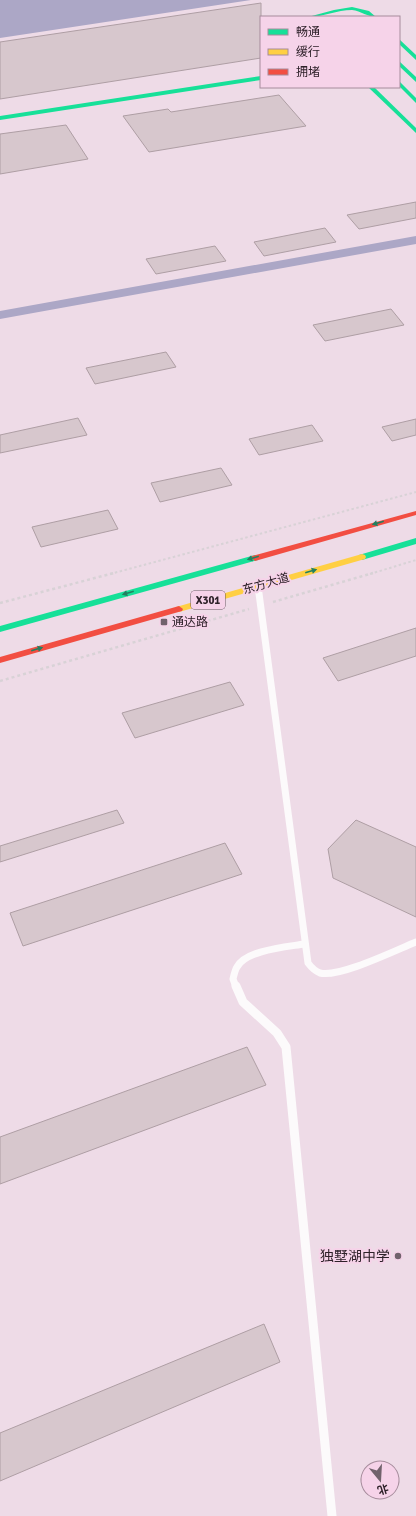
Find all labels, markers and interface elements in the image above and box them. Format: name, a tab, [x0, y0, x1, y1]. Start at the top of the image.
legend	[260, 16, 400, 88]
text: 畅通	[296, 25, 320, 40]
text: 缓行	[296, 45, 320, 60]
text: 拥堵	[296, 65, 320, 80]
one-way arrow	[372, 520, 384, 526]
one-way arrow	[247, 555, 259, 561]
one-way arrow	[305, 568, 317, 574]
street label: 东方大道	[241, 570, 291, 598]
one-way arrow	[122, 591, 134, 597]
road number: X301	[191, 591, 225, 609]
place label: 通达路	[172, 615, 208, 630]
marker: 通达路	[159, 617, 169, 627]
one-way arrow	[32, 646, 44, 652]
place label: 独墅湖中学	[320, 1248, 390, 1265]
marker: 独墅湖中学	[393, 1251, 403, 1261]
north arrow	[360, 1460, 400, 1500]
text: 北	[376, 1481, 390, 1497]

